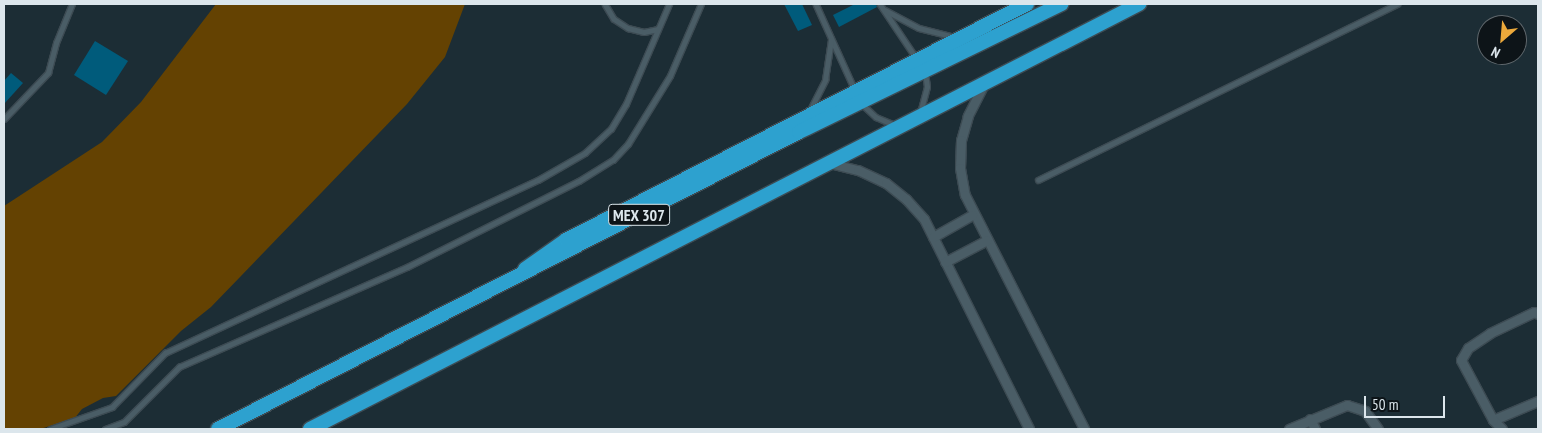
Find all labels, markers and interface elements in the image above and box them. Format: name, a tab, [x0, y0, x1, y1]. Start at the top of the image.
north arrow	[1477, 15, 1527, 65]
text: N	[1488, 43, 1503, 62]
road number: MEX 307	[608, 202, 670, 228]
scale bar	[1367, 386, 1448, 418]
text: 50 m	[1372, 395, 1398, 414]

